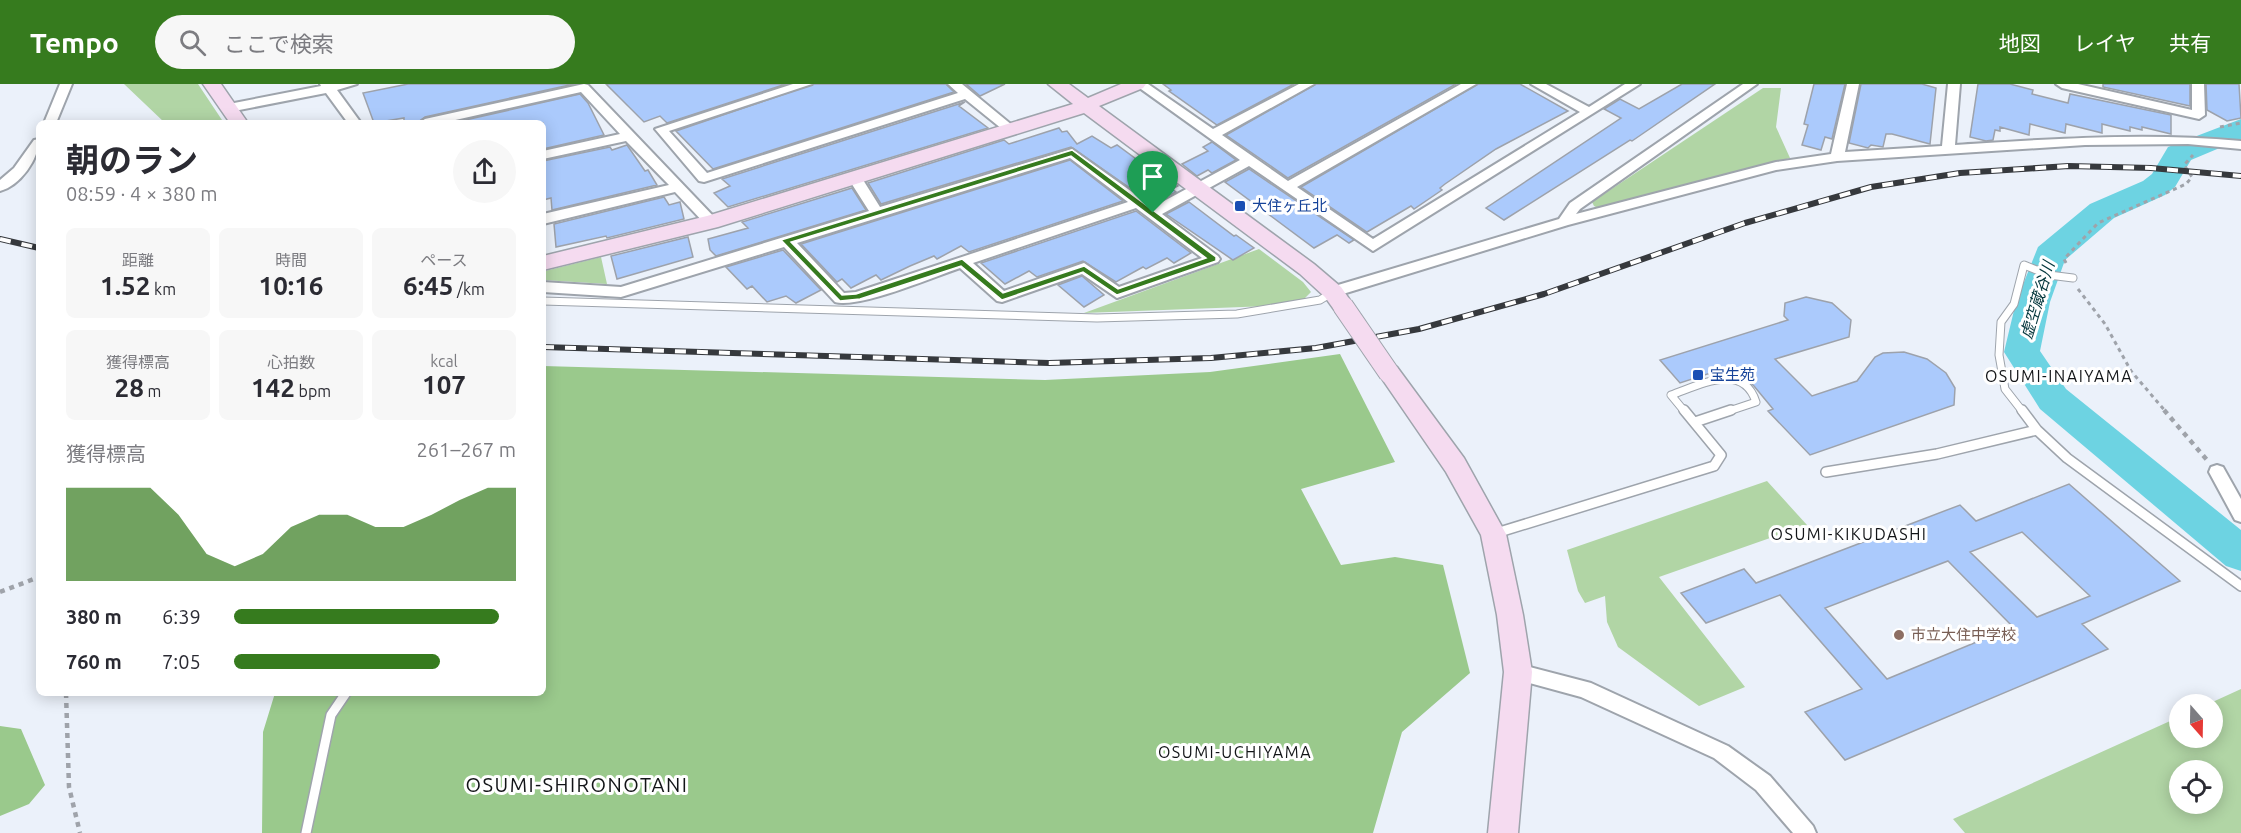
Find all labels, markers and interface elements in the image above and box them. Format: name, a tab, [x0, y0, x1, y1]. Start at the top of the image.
search box	[155, 15, 575, 69]
icon: search	[176, 26, 209, 59]
text: Tempo	[30, 27, 119, 58]
text: ここで検索	[224, 31, 334, 56]
text: 地図	[1999, 31, 2041, 55]
text: レイヤ	[2074, 31, 2136, 55]
text: 共有	[2169, 31, 2211, 55]
button: share	[453, 140, 516, 203]
text: 朝のラン	[66, 141, 198, 178]
pin	[1127, 151, 1178, 213]
icon: arrive	[1136, 160, 1169, 193]
text: 08:59 · 4 × 380 m	[66, 182, 218, 205]
place label: 大住ヶ丘北	[1252, 197, 1327, 214]
marker: 大住ヶ丘北	[1233, 199, 1247, 213]
text: 距離	[122, 251, 154, 269]
text: 時間	[275, 251, 307, 269]
text: ペース	[420, 251, 468, 269]
water label: 虚空蔵谷川	[2017, 257, 2058, 341]
text: 1.52	[100, 271, 150, 300]
text: 10:16	[258, 271, 324, 300]
text: 6:45	[403, 271, 453, 300]
text: km	[150, 280, 176, 298]
text: /km	[453, 280, 485, 298]
text: kcal	[430, 352, 458, 370]
text: 獲得標高	[106, 353, 170, 371]
text: 心拍数	[267, 353, 315, 371]
place label: 宝生苑	[1710, 366, 1755, 383]
district label: OSUMI-INAIYAMA	[1985, 367, 2133, 385]
marker: 宝生苑	[1691, 368, 1705, 382]
text: 107	[422, 370, 466, 399]
text: 28	[115, 373, 144, 402]
text: 142	[251, 373, 295, 402]
text: m	[144, 382, 161, 400]
text: bpm	[295, 382, 331, 400]
text: 261–267 m	[417, 438, 516, 461]
text: 獲得標高	[66, 442, 146, 465]
district label: OSUMI-KIKUDASHI	[1771, 525, 1927, 543]
text: 380 m	[66, 605, 122, 628]
text: 6:39	[162, 605, 201, 628]
place label: 市立大住中学校	[1911, 626, 2016, 643]
marker: 市立大住中学校	[1892, 628, 1906, 642]
text: 760 m	[66, 650, 122, 673]
text: 7:05	[162, 650, 201, 673]
north arrow	[2169, 694, 2223, 748]
map controls	[2169, 694, 2223, 814]
district label: OSUMI-UCHIYAMA	[1158, 743, 1312, 761]
button: locate	[2169, 760, 2223, 814]
district label: OSUMI-SHIRONOTANI	[466, 773, 688, 796]

